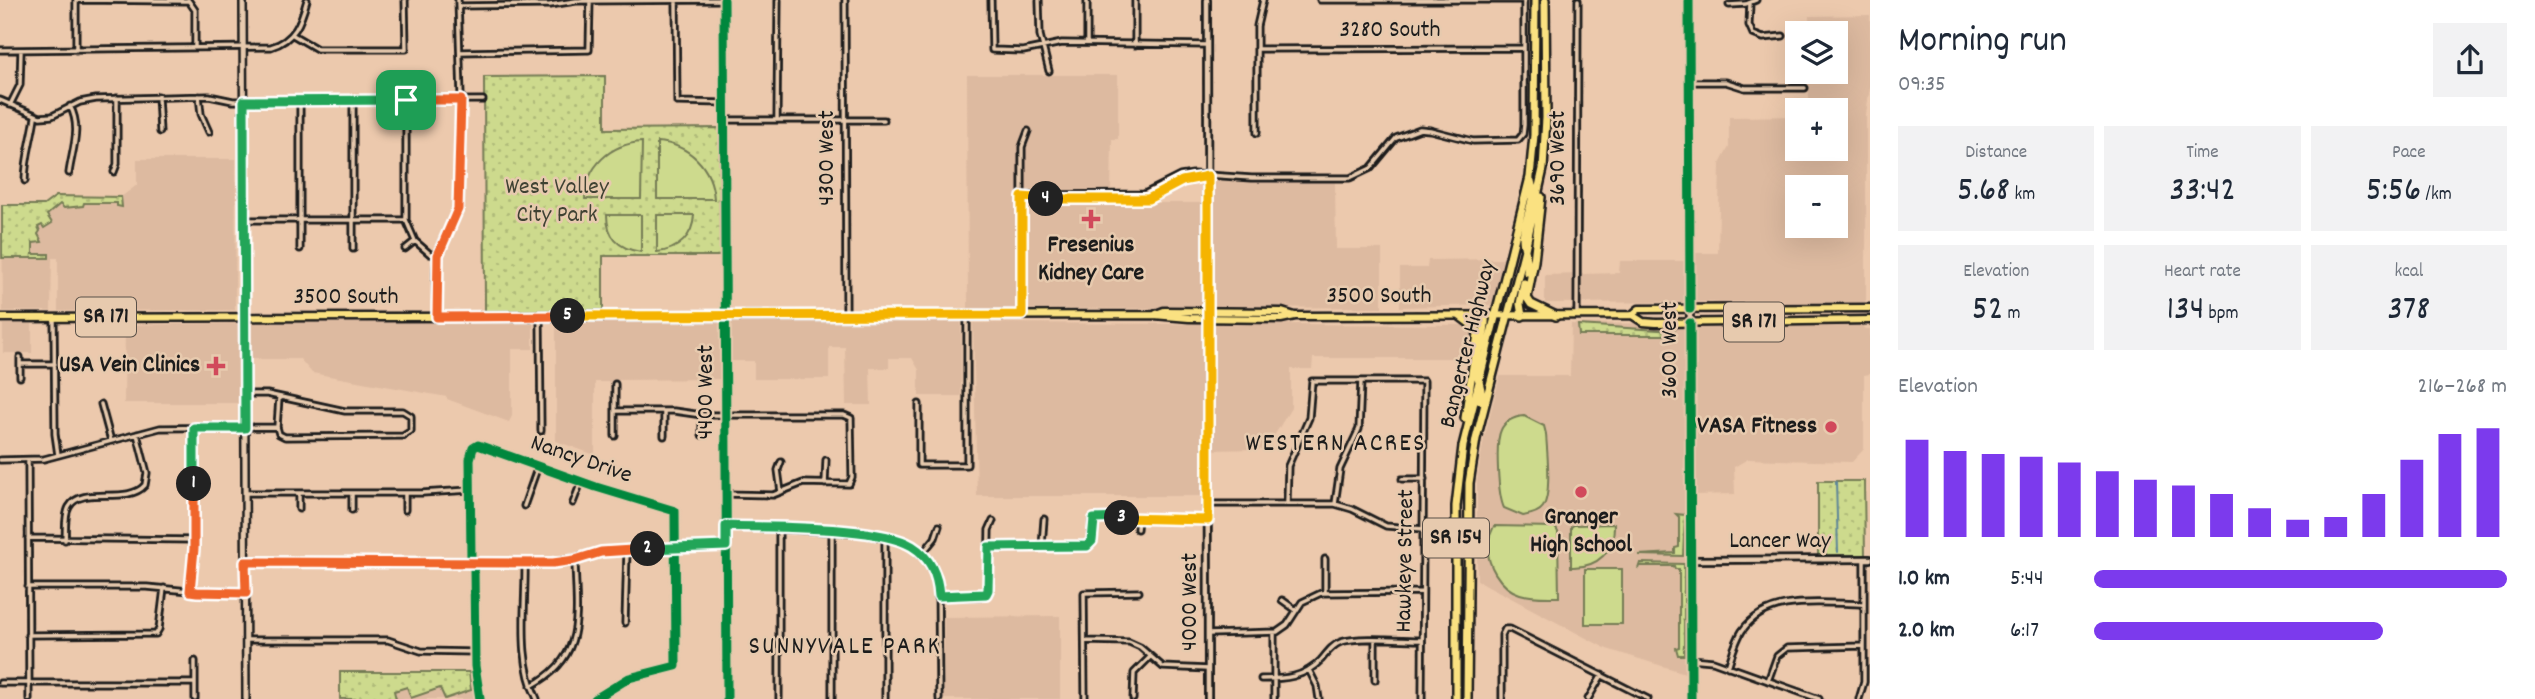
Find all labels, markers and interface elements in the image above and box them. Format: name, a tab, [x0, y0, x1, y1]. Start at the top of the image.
street label: 3280 South	[1340, 14, 1440, 48]
text: Morning run	[1898, 15, 2067, 70]
map controls	[1785, 21, 1848, 238]
button: layers	[1785, 21, 1848, 84]
button: share	[2433, 23, 2507, 97]
text: 09:35	[1898, 69, 1946, 102]
pin	[376, 70, 436, 130]
icon: arrive	[387, 81, 425, 119]
button: +	[1785, 98, 1848, 161]
street label: 4300 West	[811, 110, 845, 206]
street label: 3690 West	[1542, 110, 1576, 206]
text: Distance	[1965, 140, 2027, 167]
text: Time	[2186, 140, 2219, 167]
text: Pace	[2392, 140, 2426, 167]
text: 5.68	[1957, 167, 2010, 217]
text: 33:42	[2169, 167, 2236, 217]
text: 5:56	[2366, 167, 2421, 217]
park label: West Valley City Park	[505, 171, 610, 233]
button: −	[1785, 175, 1848, 238]
pin: 4	[1028, 182, 1064, 216]
text: km	[2010, 182, 2035, 209]
text: /km	[2421, 182, 2452, 209]
text: 4	[1042, 185, 1049, 212]
marker: Fresenius Kidney Care	[1081, 209, 1101, 229]
place label: Fresenius Kidney Care	[1038, 229, 1145, 291]
street label: Bangerter Highway	[1432, 255, 1507, 432]
text: Elevation	[1963, 259, 2029, 286]
text: Heart rate	[2164, 259, 2241, 286]
text: kcal	[2394, 259, 2423, 286]
street label: 3500 South	[1327, 280, 1431, 314]
street label: 3500 South	[294, 281, 398, 315]
text: 52	[1972, 286, 2003, 336]
text: 134	[2166, 286, 2204, 336]
text: 378	[2387, 286, 2430, 336]
road number: SR 171	[76, 298, 136, 336]
pin: 5	[550, 298, 586, 334]
street label: 3600 West	[1654, 301, 1688, 399]
text: m	[2003, 301, 2021, 328]
text: bpm	[2204, 301, 2239, 328]
text: 5	[563, 302, 572, 329]
road number: SR 171	[1724, 302, 1784, 342]
street label: 4400 West	[690, 344, 724, 439]
place label: USA Vein Clinics	[59, 349, 200, 383]
marker: USA Vein Clinics	[206, 356, 226, 376]
text: Elevation	[1898, 371, 1978, 404]
text: 216–268 m	[2418, 371, 2507, 404]
place label: VASA Fitness	[1697, 410, 1817, 444]
marker: VASA Fitness	[1823, 419, 1839, 435]
district label: WESTERN ACRES	[1246, 426, 1426, 463]
street label: Nancy Drive	[526, 427, 636, 493]
pin: 1	[176, 466, 212, 502]
text: 1	[191, 470, 196, 497]
marker: Granger High School	[1573, 484, 1589, 500]
street label: Hawkeye Street	[1388, 489, 1424, 633]
pin: 3	[1104, 500, 1140, 536]
place label: Granger High School	[1530, 501, 1632, 563]
text: 3	[1117, 504, 1126, 531]
road number: SR 154	[1423, 518, 1489, 558]
street label: Lancer Way	[1729, 525, 1832, 559]
pin: 2	[630, 532, 666, 566]
text: 2	[643, 535, 652, 562]
street label: 4000 West	[1174, 553, 1208, 651]
text: 1.0 km	[1898, 563, 1950, 596]
text: 5:44	[2010, 563, 2044, 596]
text: 2.0 km	[1898, 615, 1955, 648]
text: 6:17	[2010, 615, 2039, 648]
district label: SUNNYVALE PARK	[749, 629, 941, 666]

